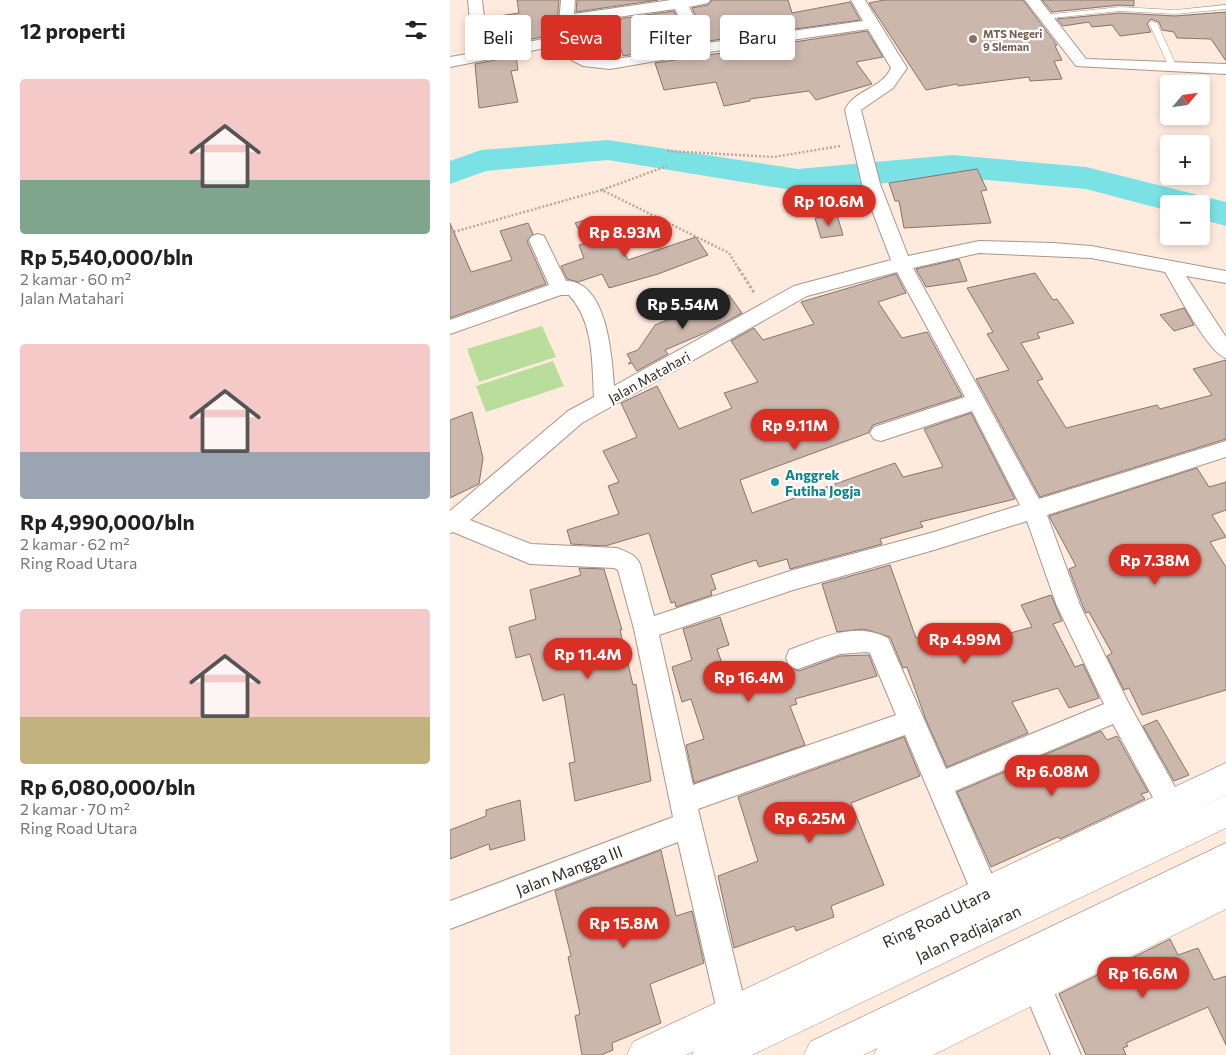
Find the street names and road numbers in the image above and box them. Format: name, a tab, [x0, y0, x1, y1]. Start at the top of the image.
street label: Jalan Matahari	[605, 347, 693, 407]
street label: Jalan Mangga III	[513, 841, 625, 899]
street label: Ring Road Utara	[879, 883, 993, 951]
street label: Jalan Padjajaran	[912, 900, 1024, 966]

